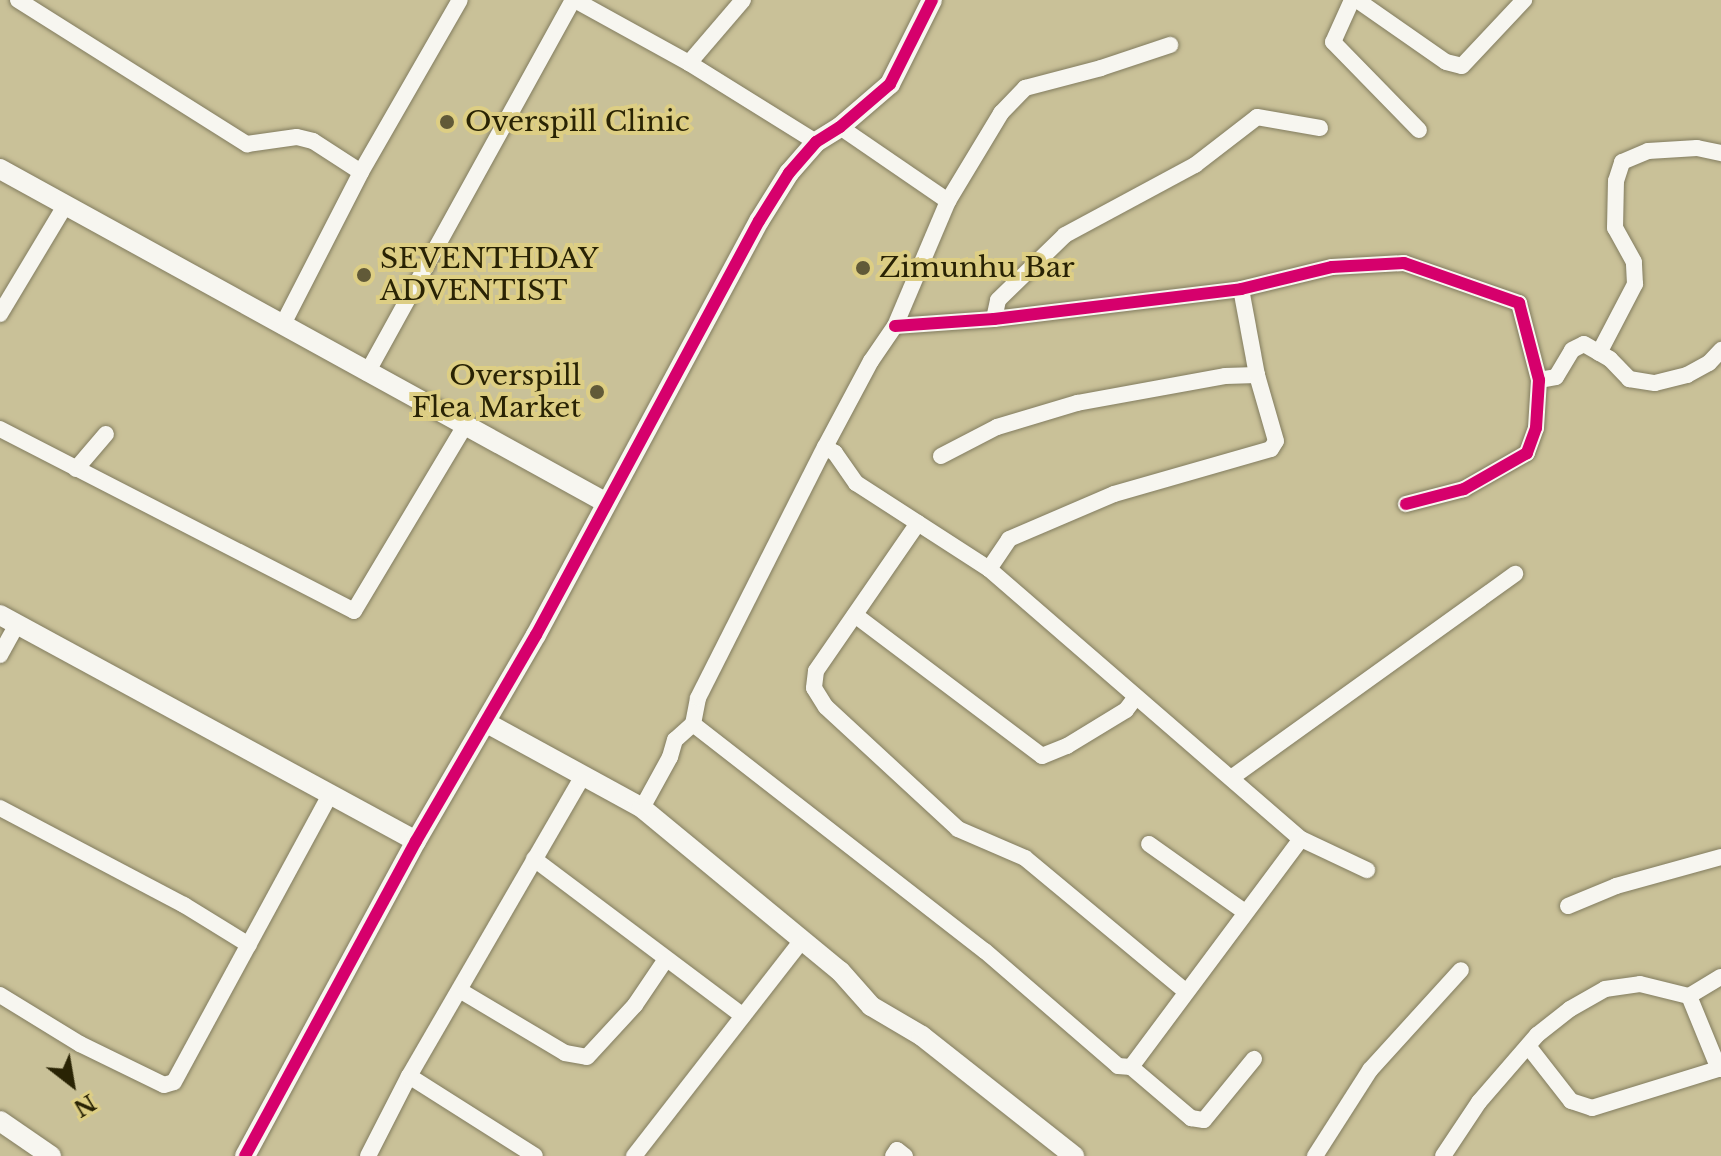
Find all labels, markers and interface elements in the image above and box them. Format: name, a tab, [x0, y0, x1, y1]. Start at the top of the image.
place label: Overspill Clinic	[465, 105, 690, 139]
marker: Overspill Clinic	[436, 111, 458, 133]
place label: SEVENTHDAY ADVENTIST	[380, 242, 598, 308]
place label: Zimunhu Bar	[879, 251, 1075, 285]
marker: Zimunhu Bar	[854, 259, 872, 277]
marker: SEVENTHDAY ADVENTIST	[355, 266, 373, 284]
place label: Overspill Flea Market	[411, 359, 581, 425]
marker: Overspill Flea Market	[588, 383, 606, 401]
north arrow	[32, 1044, 112, 1124]
text: N	[69, 1088, 100, 1122]

